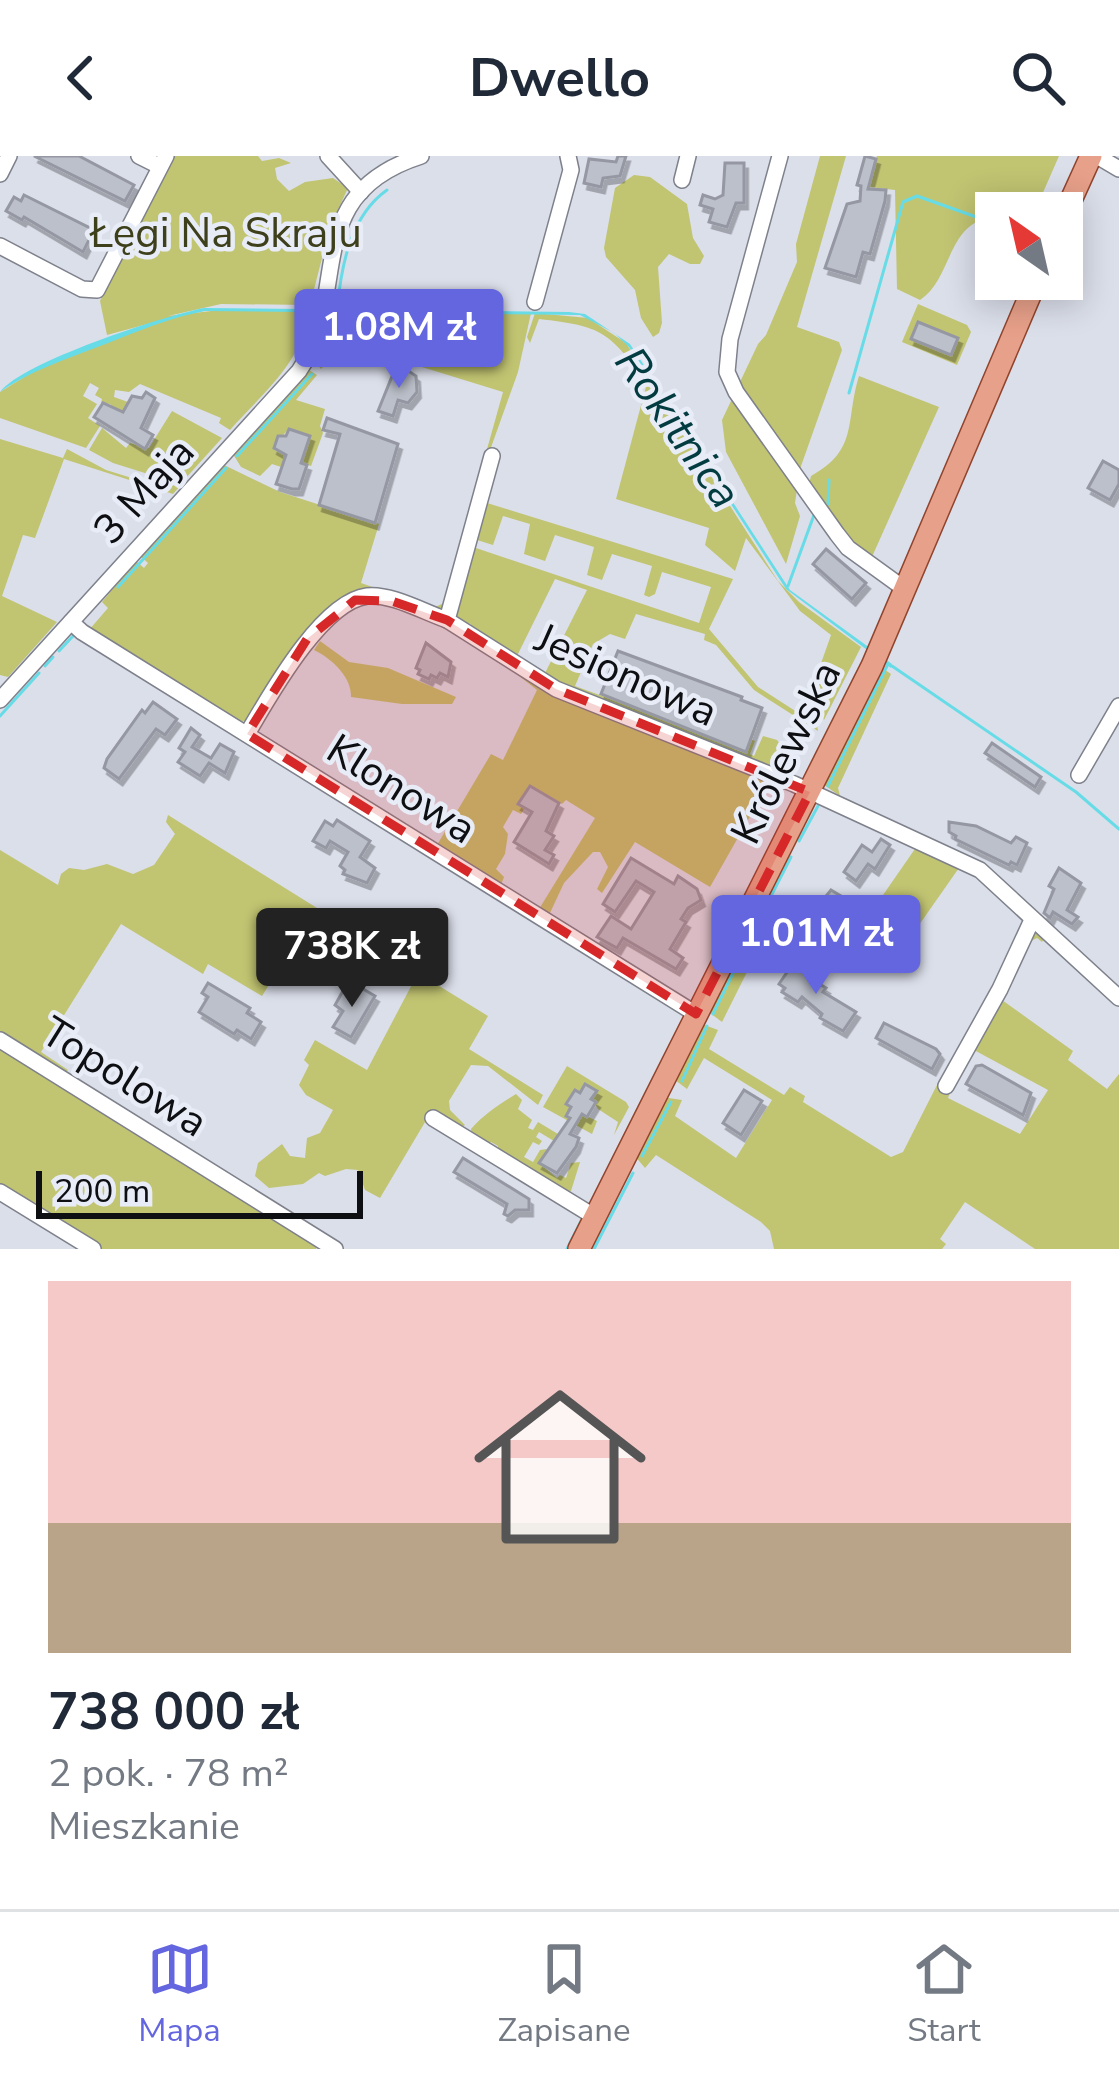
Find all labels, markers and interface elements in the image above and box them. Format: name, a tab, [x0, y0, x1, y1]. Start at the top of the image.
text: Dwello	[469, 41, 650, 115]
icon: back	[48, 45, 114, 111]
icon: search	[1005, 45, 1071, 111]
north arrow	[975, 192, 1083, 300]
map controls	[975, 192, 1083, 300]
park label: Łęgi Na Skraju	[88, 205, 362, 262]
pin: 1.08M zł	[275, 289, 523, 391]
text: 1.08M zł	[321, 301, 477, 354]
water label: Rokitnica	[600, 335, 755, 521]
street label: 3 Maja	[81, 425, 208, 557]
street label: Jesionowa	[526, 610, 726, 741]
street label: Królewska	[718, 652, 855, 854]
street label: Klonowa	[316, 721, 487, 857]
pin: 1.01M zł	[692, 895, 940, 997]
text: 1.01M zł	[738, 907, 894, 960]
pin: 738K zł	[241, 908, 463, 1010]
text: 738K zł	[283, 920, 421, 973]
street label: Topolowa	[30, 1004, 218, 1151]
scale bar	[36, 1165, 363, 1218]
text: 200 m	[54, 1169, 150, 1214]
icon: home	[452, 1359, 668, 1575]
text: 738 000 zł	[48, 1677, 300, 1747]
text: 2 pok. · 78 m²	[48, 1747, 289, 1800]
text: Mieszkanie	[48, 1800, 240, 1853]
tab: Mapa	[138, 1936, 221, 2053]
tab: Zapisane	[497, 1936, 631, 2053]
tab: Start	[907, 1936, 981, 2053]

